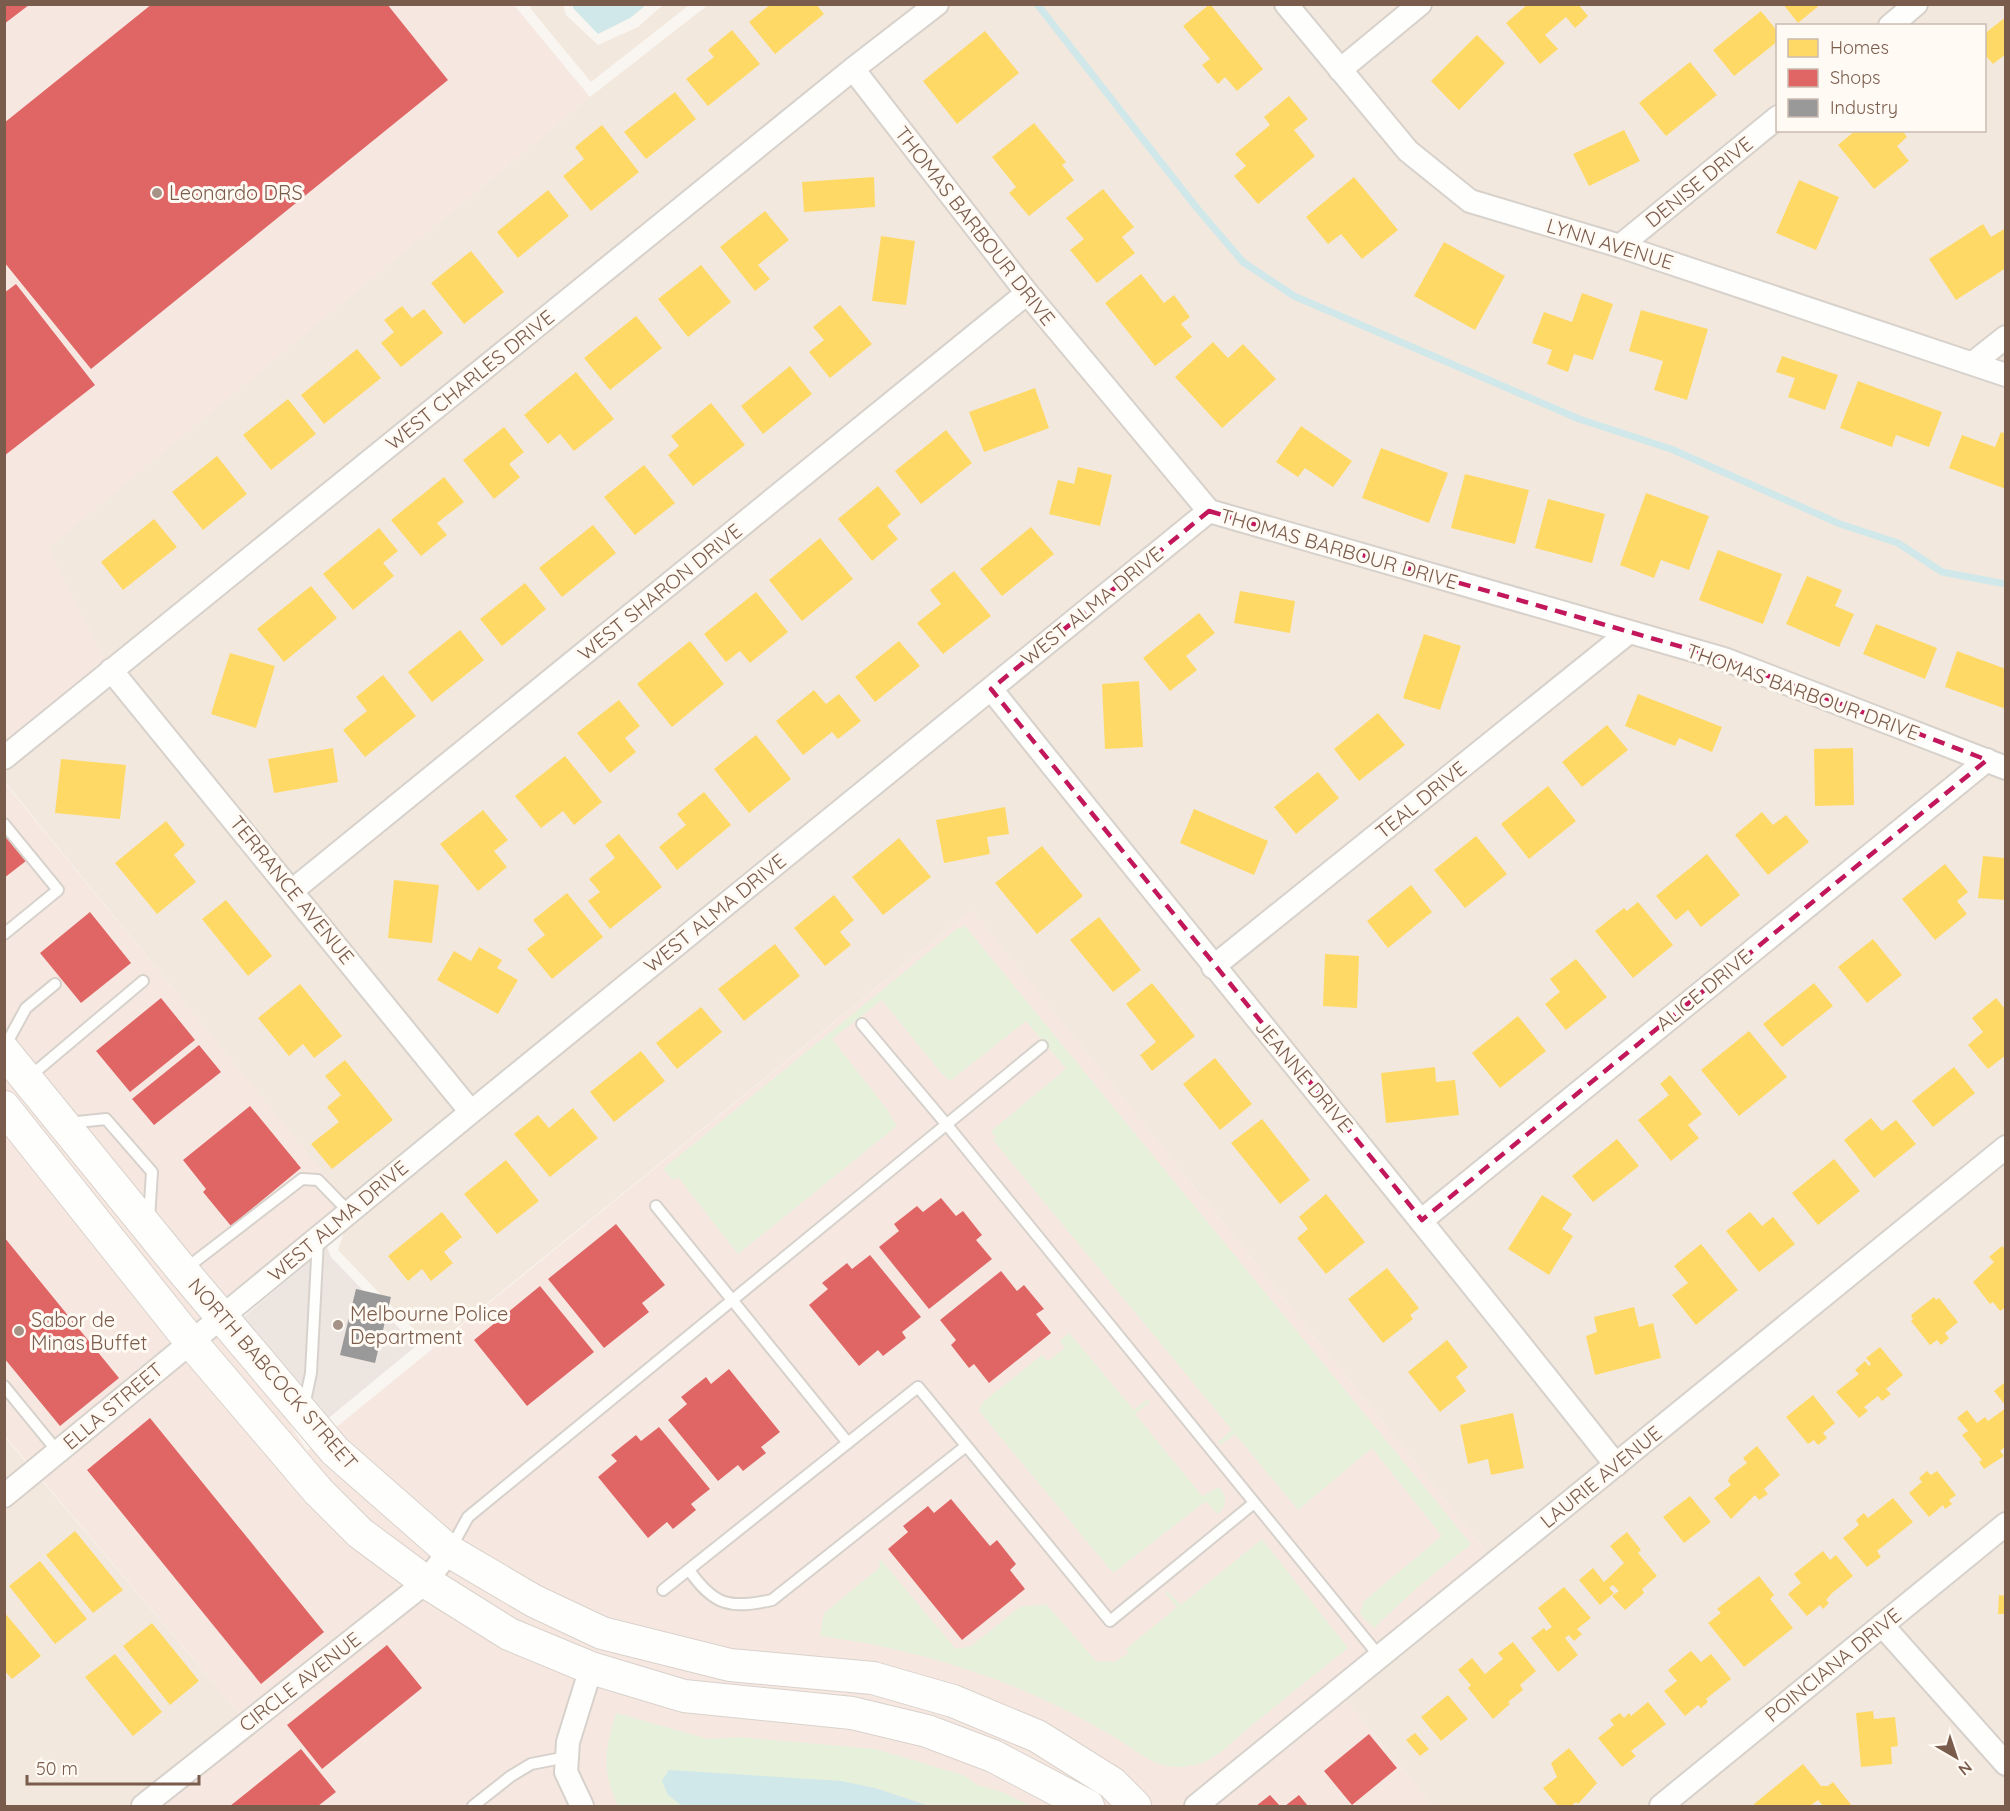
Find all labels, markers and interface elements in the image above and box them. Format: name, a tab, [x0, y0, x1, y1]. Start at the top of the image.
legend	[1776, 24, 1986, 132]
text: Homes	[1830, 36, 1889, 59]
text: Shops	[1830, 66, 1881, 89]
text: Industry	[1830, 96, 1898, 119]
street label: THOMAS BARBOUR DRIVE	[890, 121, 1061, 330]
street label: DENISE DRIVE	[1640, 131, 1757, 232]
place label: Leonardo DRS	[169, 180, 303, 205]
marker: Leonardo DRS	[150, 186, 164, 200]
street label: LYNN AVENUE	[1544, 212, 1677, 275]
street label: WEST CHARLES DRIVE	[380, 304, 559, 455]
street label: THOMAS BARBOUR DRIVE	[1217, 503, 1461, 594]
street label: WEST SHARON DRIVE	[573, 518, 747, 666]
street label: WEST ALMA DRIVE	[1016, 541, 1168, 671]
street label: THOMAS BARBOUR DRIVE	[1683, 638, 1923, 745]
street label: TEAL DRIVE	[1370, 755, 1471, 844]
street label: TERRANCE AVENUE	[225, 810, 360, 969]
street label: WEST ALMA DRIVE	[639, 848, 791, 978]
street label: ALICE DRIVE	[1651, 943, 1757, 1036]
street label: JEANNE DRIVE	[1250, 1014, 1359, 1137]
street label: WEST ALMA DRIVE	[262, 1155, 413, 1287]
street label: NORTH BABCOCK STREET	[183, 1273, 363, 1475]
place label: Melbourne Police Department	[350, 1301, 508, 1349]
place label: Sabor de Minas Buffet	[31, 1307, 147, 1355]
marker: Melbourne Police Department	[331, 1318, 345, 1332]
marker: Sabor de Minas Buffet	[12, 1324, 26, 1338]
street label: ELLA STREET	[58, 1357, 168, 1455]
street label: LAURIE AVENUE	[1535, 1420, 1666, 1533]
street label: POINCIANA DRIVE	[1759, 1602, 1906, 1727]
street label: CIRCLE AVENUE	[234, 1626, 366, 1737]
north arrow	[1926, 1727, 1986, 1787]
scale bar	[27, 1748, 200, 1786]
text: 50 m	[36, 1757, 78, 1780]
text: N	[1955, 1757, 1976, 1780]

